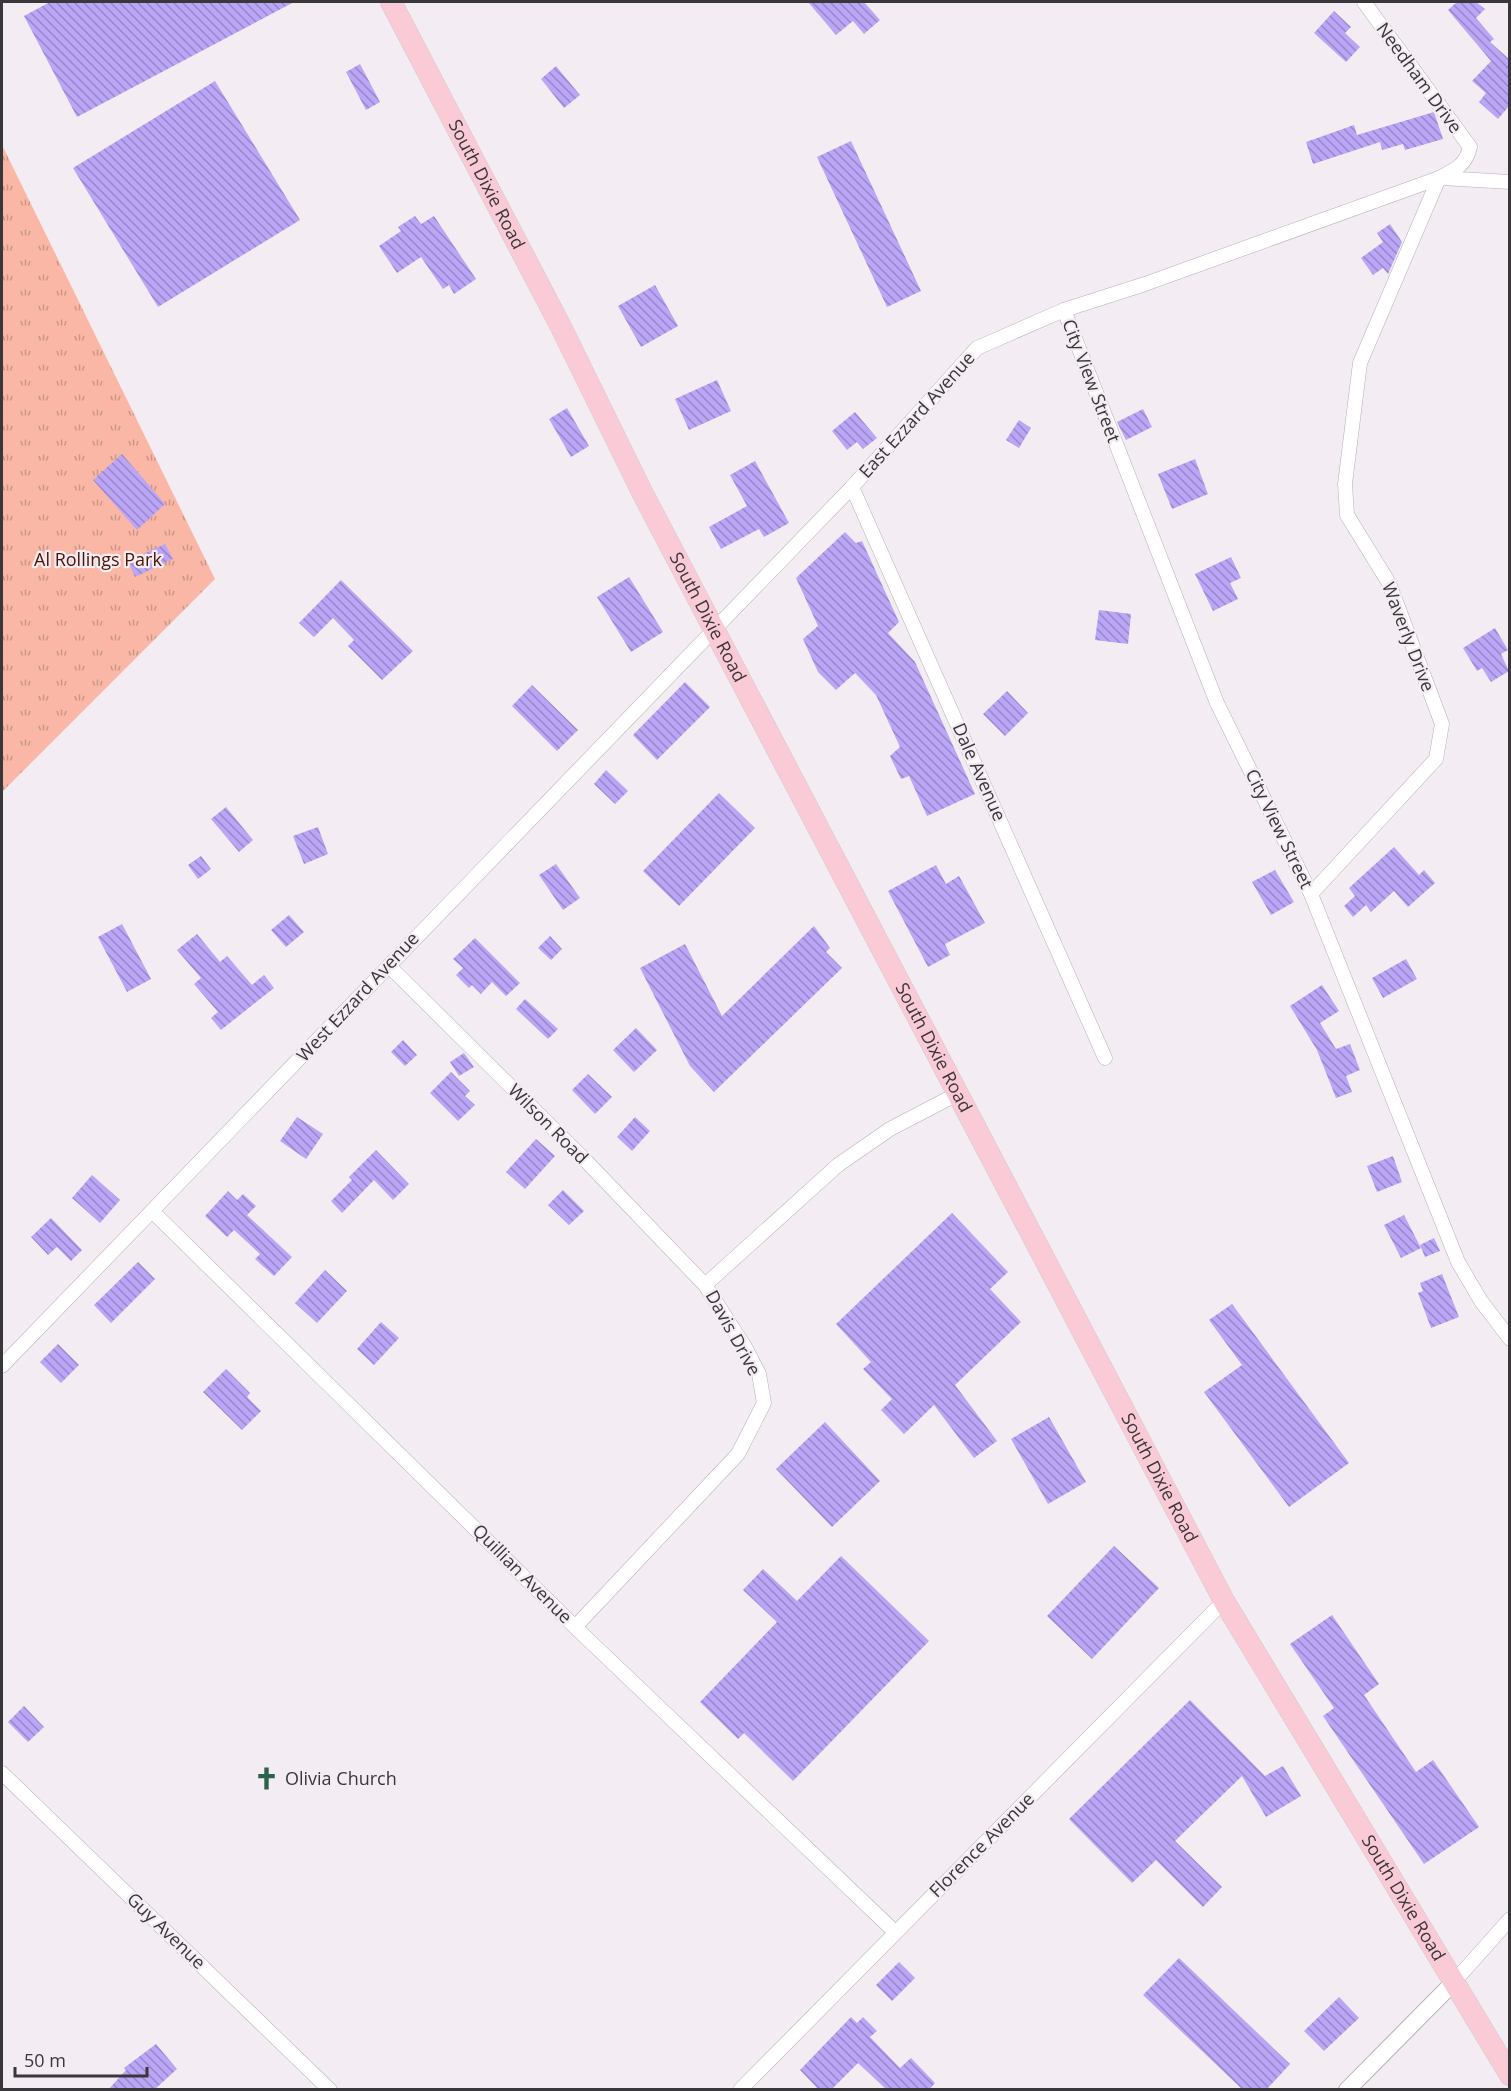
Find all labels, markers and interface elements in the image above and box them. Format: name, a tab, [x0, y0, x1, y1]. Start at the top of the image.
street label: Needham Drive	[1372, 17, 1468, 138]
street label: South Dixie Road	[444, 115, 531, 253]
street label: City View Street	[1057, 316, 1126, 446]
street label: East Ezzard Avenue	[853, 346, 979, 483]
park label: Al Rollings Park	[34, 547, 162, 571]
street label: South Dixie Road	[665, 548, 752, 686]
street label: Waverly Drive	[1377, 578, 1441, 695]
street label: Dale Avenue	[948, 719, 1012, 824]
street label: City View Street	[1241, 765, 1319, 892]
street label: West Ezzard Avenue	[291, 926, 424, 1066]
street label: South Dixie Road	[891, 978, 978, 1116]
street label: Wilson Road	[504, 1078, 594, 1168]
street label: Davis Drive	[701, 1286, 767, 1379]
street label: South Dixie Road	[1116, 1408, 1204, 1546]
street label: Quillian Avenue	[468, 1518, 578, 1628]
church icon: Olivia Church	[254, 1766, 280, 1792]
place label: Olivia Church	[285, 1766, 397, 1790]
street label: Florence Avenue	[924, 1787, 1039, 1902]
street label: South Dixie Road	[1357, 1830, 1451, 1965]
street label: Guy Avenue	[122, 1887, 211, 1974]
scale bar	[15, 2040, 147, 2078]
text: 50 m	[24, 2048, 66, 2072]

